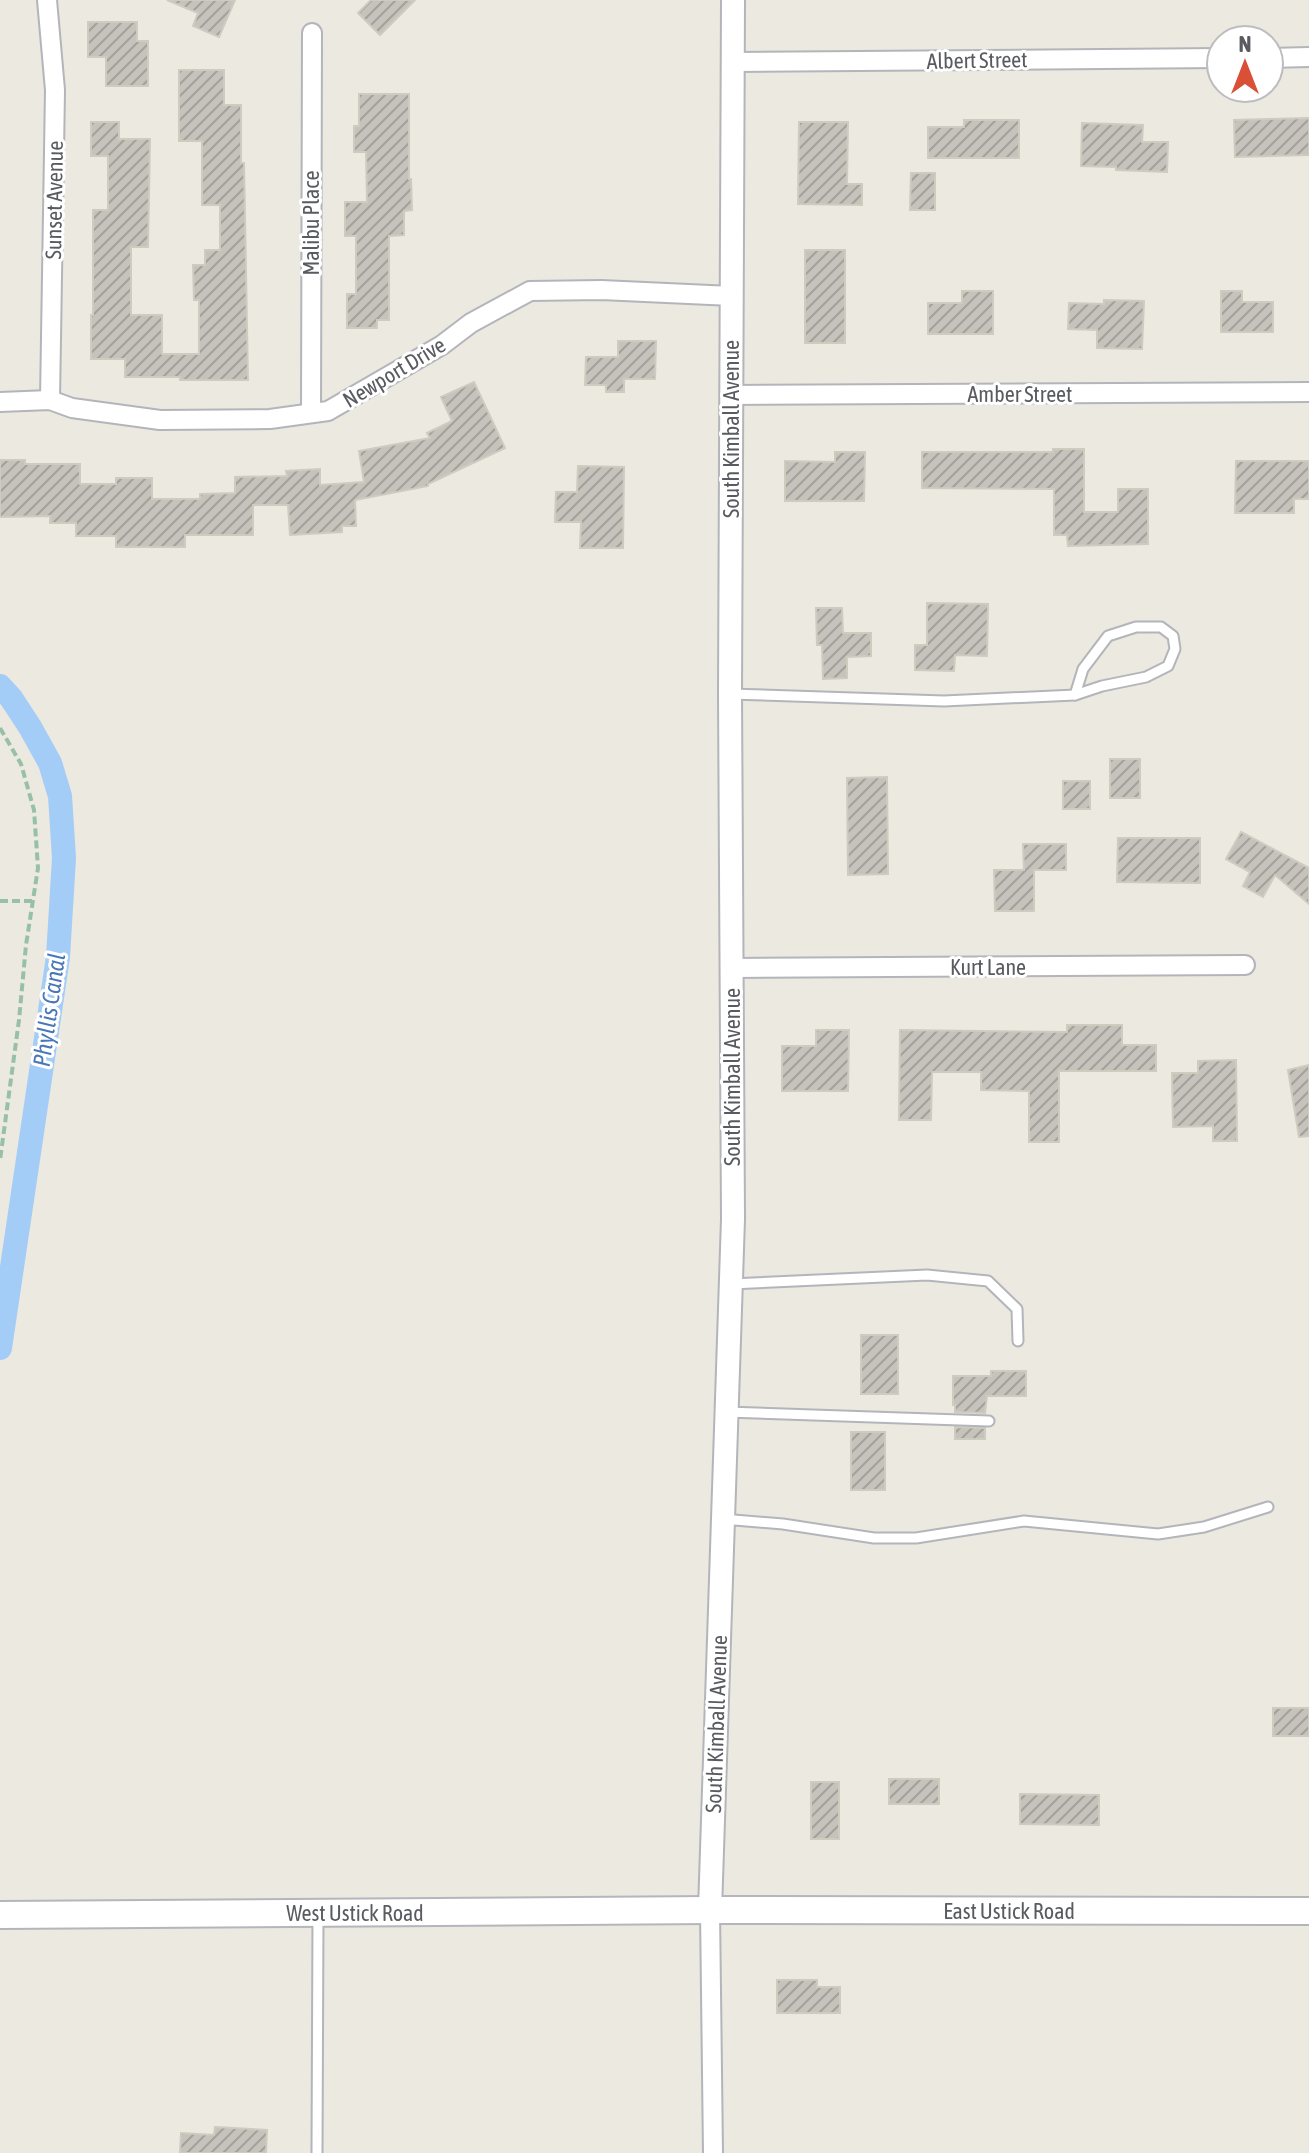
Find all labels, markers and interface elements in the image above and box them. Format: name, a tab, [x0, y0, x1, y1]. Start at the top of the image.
north arrow	[1205, 24, 1285, 104]
text: N	[1239, 31, 1251, 57]
street label: Albert Street	[926, 46, 1028, 74]
street label: Sunset Avenue	[40, 141, 68, 259]
street label: Malibu Place	[298, 171, 324, 275]
street label: Newport Drive	[338, 331, 450, 413]
street label: South Kimball Avenue	[718, 340, 744, 518]
street label: Amber Street	[968, 381, 1072, 407]
water label: Phyllis Canal	[28, 951, 70, 1069]
street label: Kurt Lane	[950, 954, 1026, 980]
street label: South Kimball Avenue	[719, 988, 745, 1166]
street label: South Kimball Avenue	[700, 1635, 732, 1813]
street label: East Ustick Road	[943, 1898, 1075, 1924]
street label: West Ustick Road	[286, 1900, 424, 1926]

